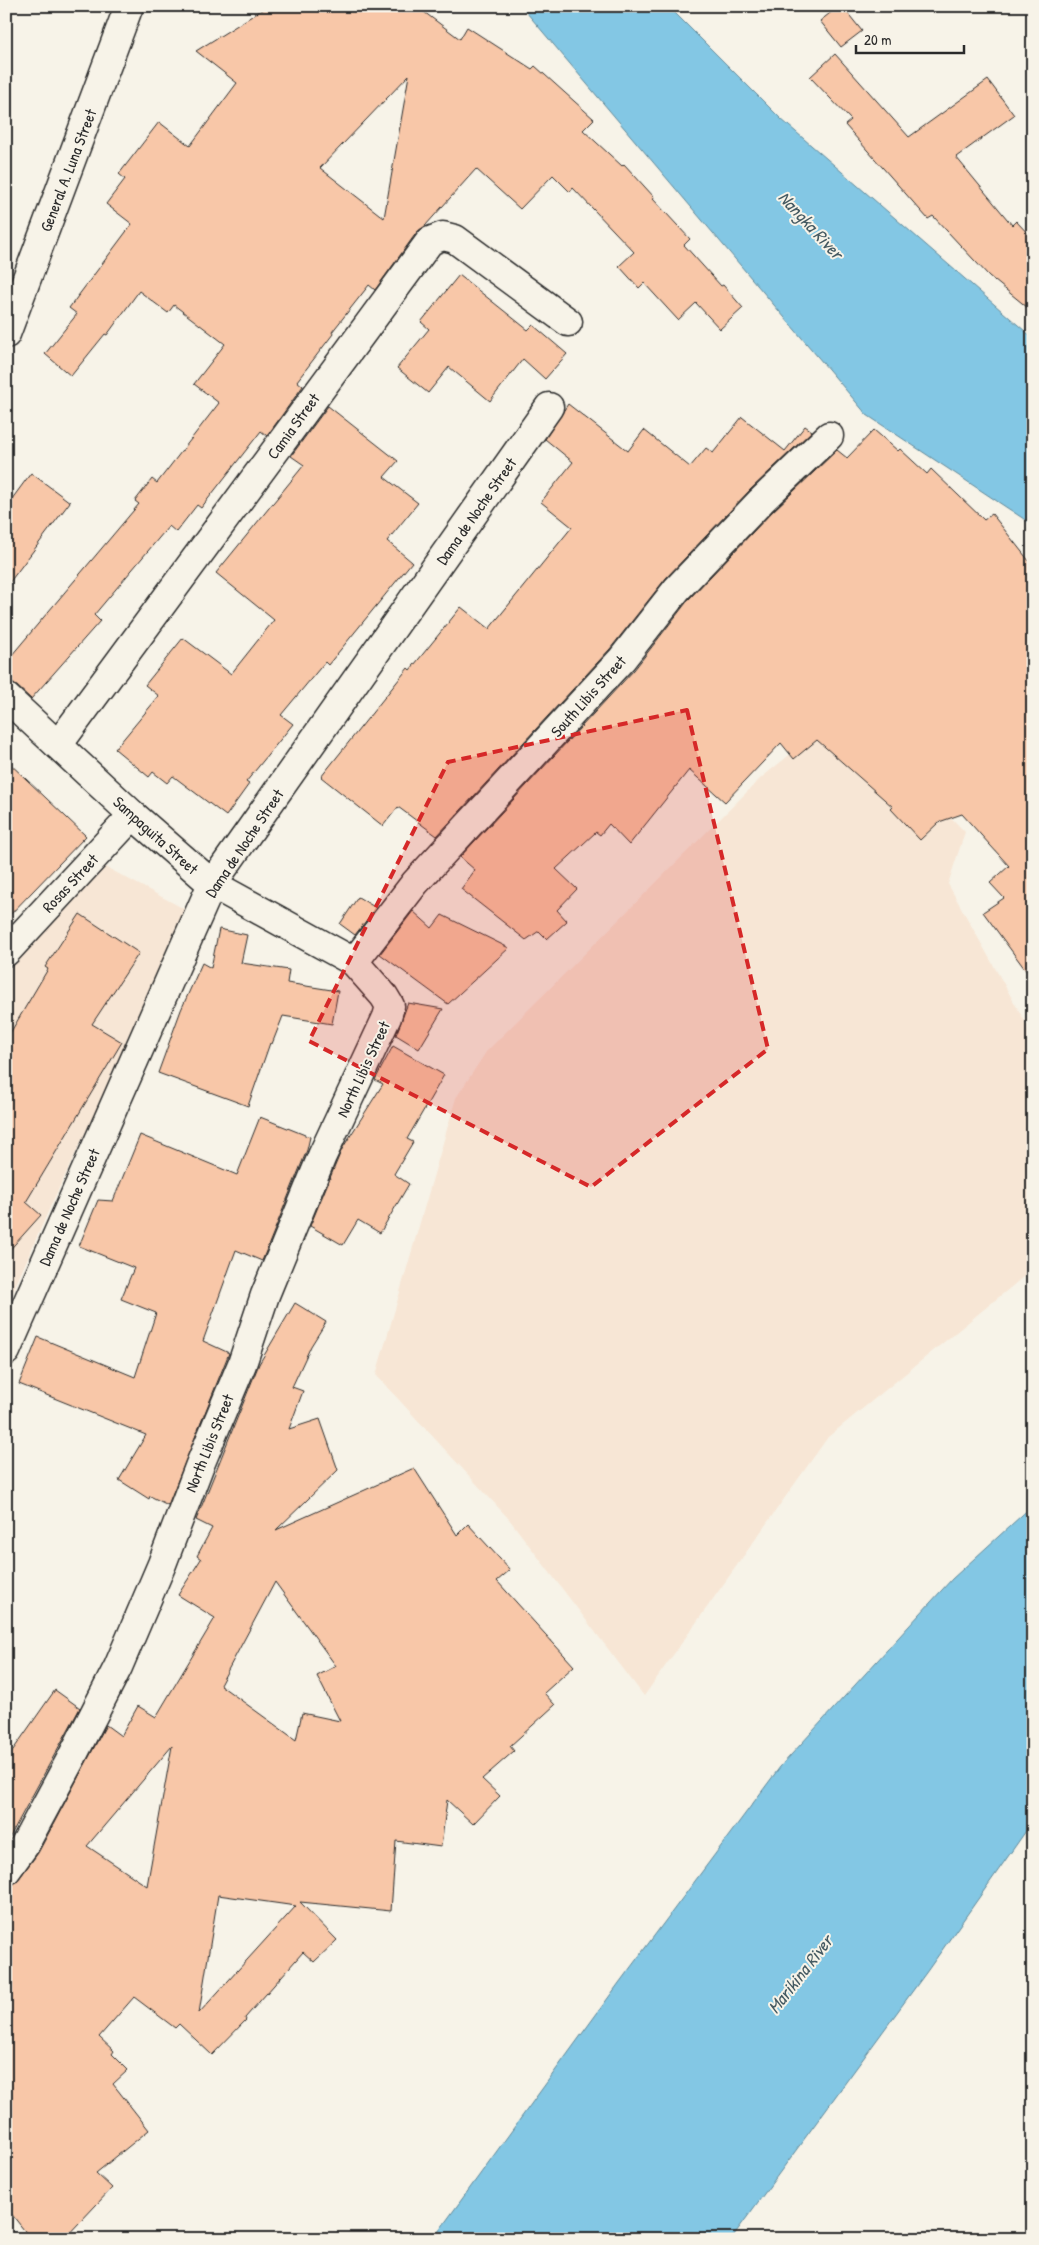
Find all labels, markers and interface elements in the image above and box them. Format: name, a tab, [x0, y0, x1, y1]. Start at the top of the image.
scale bar	[856, 22, 964, 54]
text: 20 m	[864, 29, 891, 50]
street label: General A. Luna Street	[34, 105, 102, 234]
water label: Nangka River	[773, 185, 851, 266]
street label: Camia Street	[262, 388, 325, 463]
street label: Dama de Noche Street	[431, 453, 521, 569]
street label: South Libis Street	[545, 650, 631, 742]
street label: Dama de Noche Street	[200, 784, 289, 901]
street label: Sampaguita Street	[109, 791, 204, 879]
street label: Rosas Street	[37, 848, 103, 917]
street label: North Libis Street	[331, 1017, 395, 1121]
street label: Dama de Noche Street	[33, 1144, 105, 1269]
street label: North Libis Street	[179, 1390, 239, 1495]
water label: Marikina River	[762, 1928, 840, 2018]

